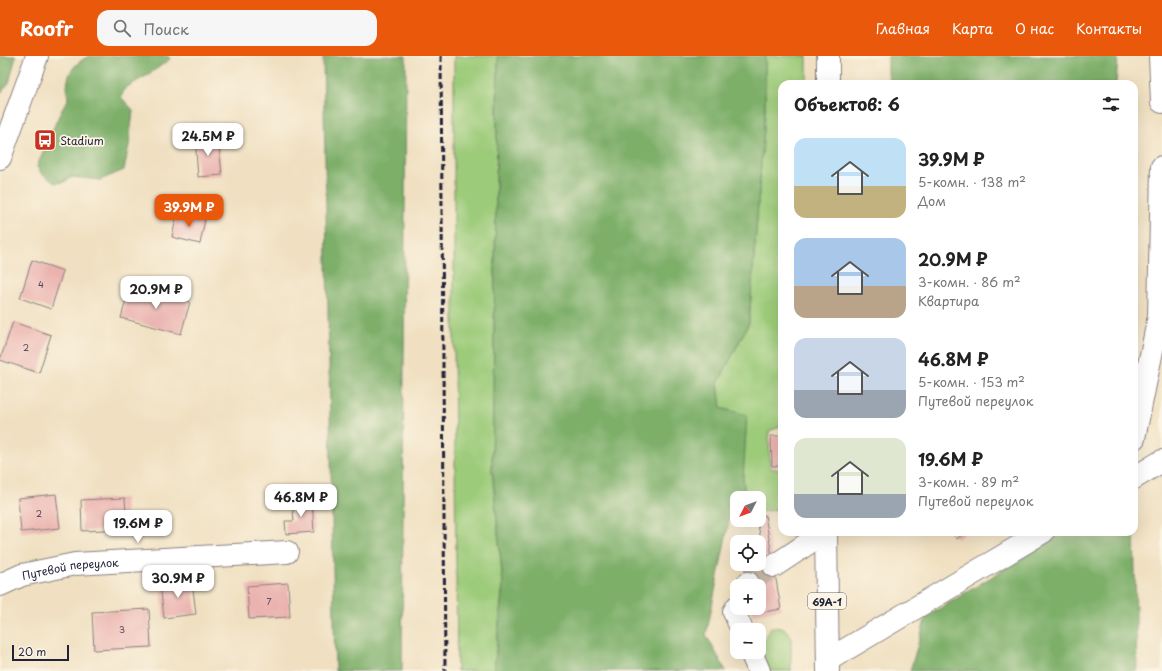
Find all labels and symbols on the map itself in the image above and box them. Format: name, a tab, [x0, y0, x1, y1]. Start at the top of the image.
pin: 24.5M ₽	[171, 123, 245, 157]
bus stop icon: Stadium	[32, 127, 58, 153]
place label: Stadium	[60, 132, 104, 149]
pin: 39.9M ₽	[152, 194, 226, 228]
pin: 20.9M ₽	[119, 276, 193, 310]
house number: 4	[38, 277, 44, 291]
house number: 2	[23, 340, 29, 354]
pin: 46.8M ₽	[264, 484, 338, 518]
north arrow	[730, 491, 766, 527]
house number: 2	[36, 506, 42, 520]
pin: 19.6M ₽	[101, 510, 175, 544]
street label: Путевой переулок	[20, 553, 119, 583]
pin: 30.9M ₽	[141, 565, 215, 599]
road number: 69А-1	[808, 593, 846, 609]
house number: 7	[266, 594, 272, 608]
house number: 3	[119, 622, 125, 636]
scale bar	[12, 643, 69, 662]

